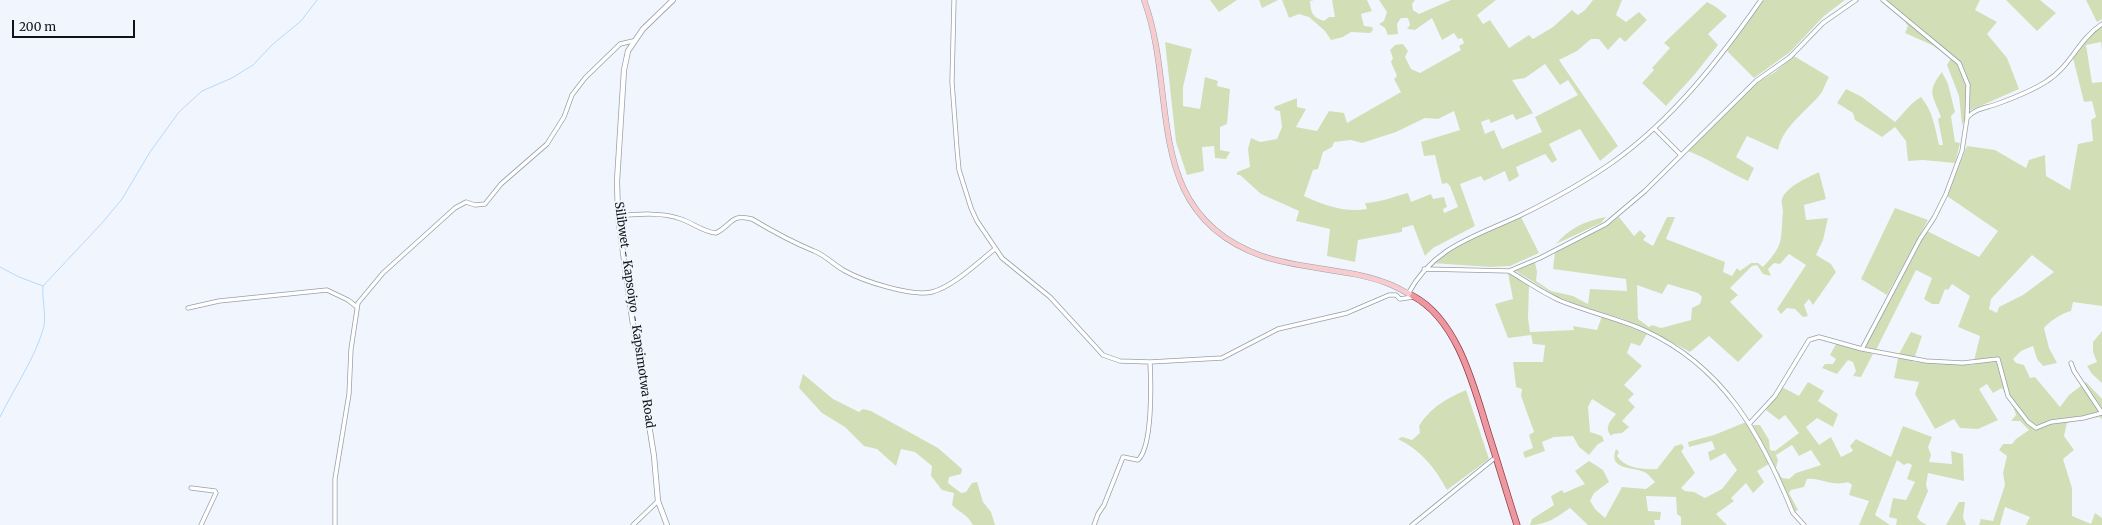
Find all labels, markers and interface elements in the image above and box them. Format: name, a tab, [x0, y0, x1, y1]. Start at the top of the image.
scale bar	[14, 12, 137, 38]
text: 200 m	[19, 19, 56, 34]
street label: Silibwet - Kapsoiyo - Kapsimotwa Road	[611, 201, 657, 429]

